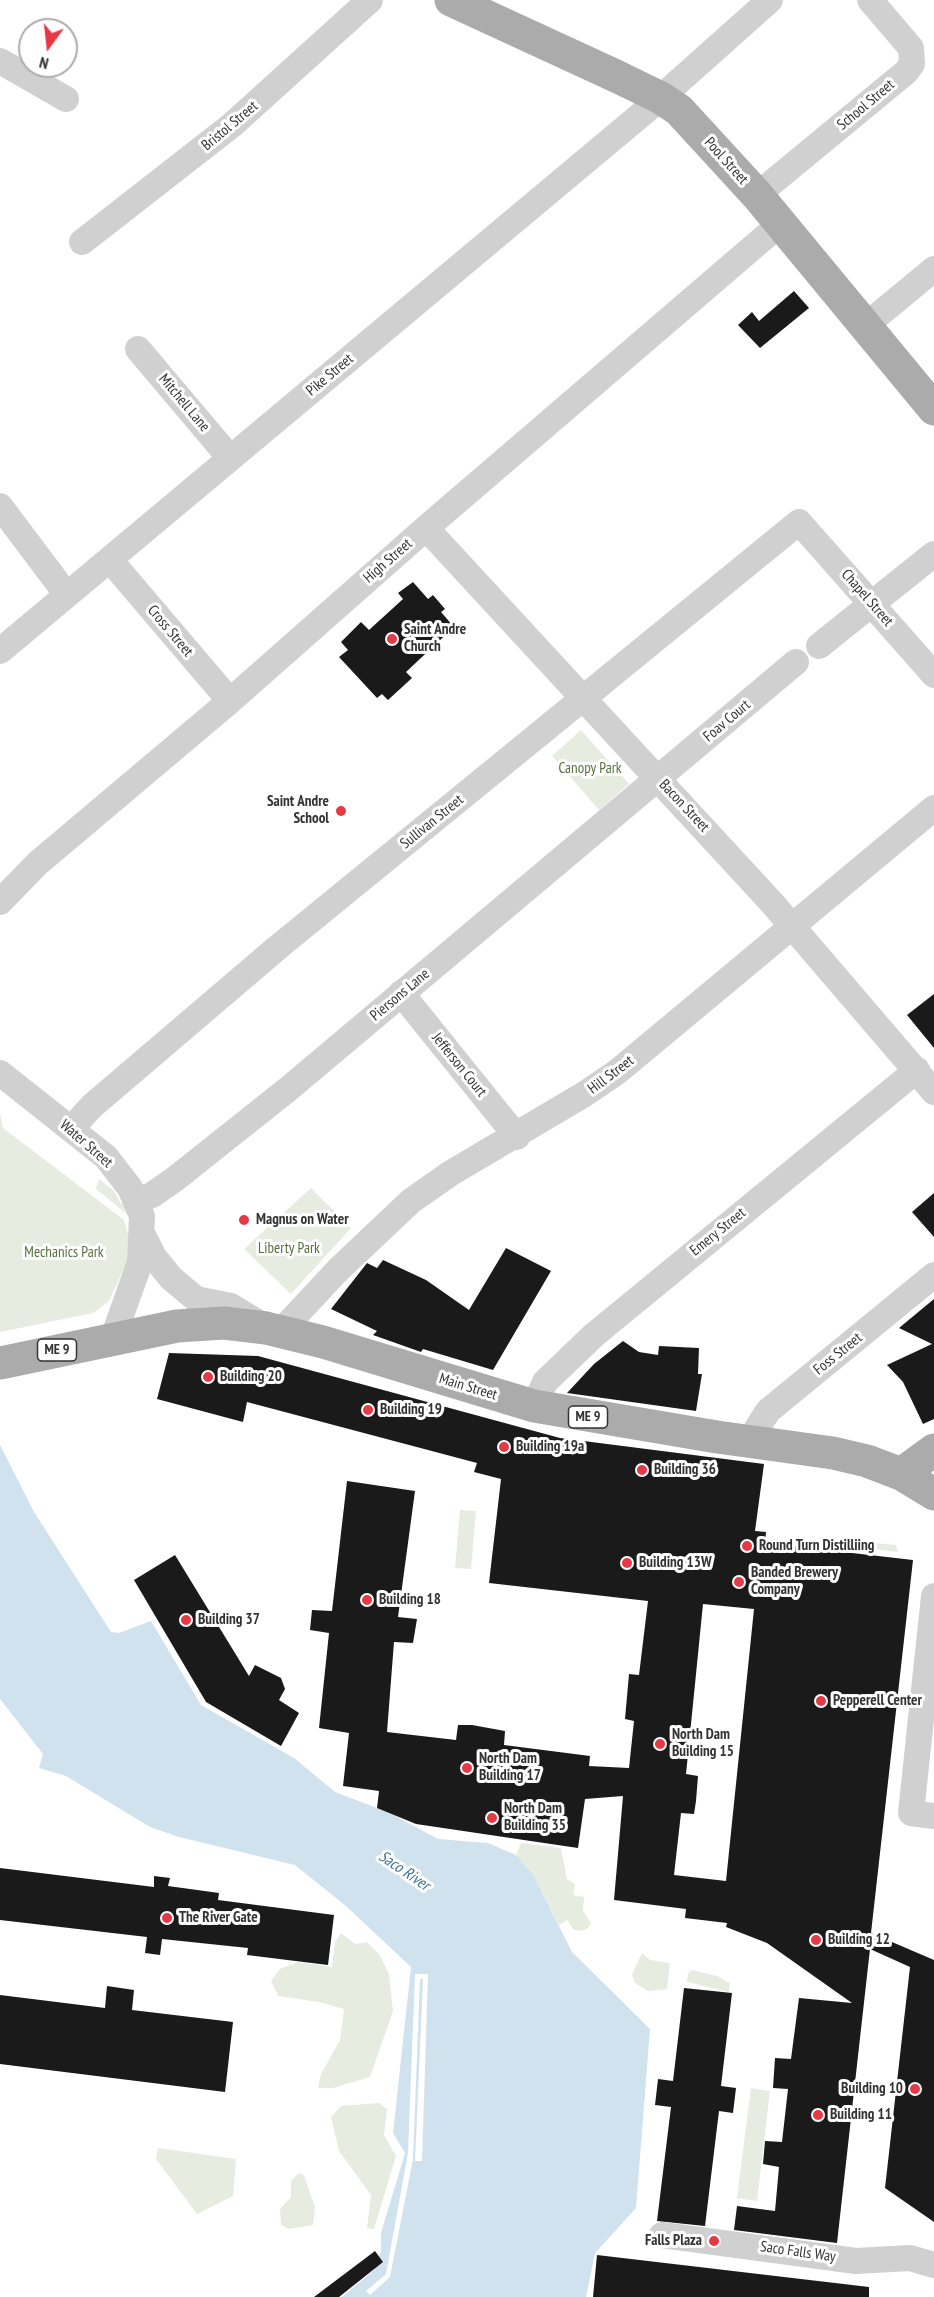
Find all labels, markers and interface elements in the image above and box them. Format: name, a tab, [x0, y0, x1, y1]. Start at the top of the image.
north arrow	[18, 18, 78, 78]
text: N	[37, 53, 51, 74]
street label: School Street	[834, 76, 898, 134]
street label: Bristol Street	[198, 97, 262, 155]
street label: Pool Street	[700, 134, 752, 188]
street label: Pike Street	[303, 350, 357, 400]
street label: Mitchell Lane	[155, 370, 213, 436]
street label: High Street	[360, 535, 416, 587]
street label: Chapel Street	[837, 566, 897, 630]
street label: Cross Street	[143, 602, 197, 660]
place label: Saint Andre Church	[404, 621, 466, 656]
marker: Saint Andre Church	[385, 632, 399, 646]
street label: Foav Court	[700, 696, 754, 746]
park label: Canopy Park	[558, 760, 622, 778]
street label: Bacon Street	[655, 776, 713, 836]
street label: Sullivan Street	[397, 791, 467, 853]
place label: Saint Andre School	[267, 793, 329, 828]
marker: Saint Andre School	[334, 804, 348, 818]
street label: Piersons Lane	[367, 965, 433, 1025]
street label: Jefferson Court	[428, 1029, 490, 1101]
street label: Hill Street	[585, 1052, 637, 1098]
street label: Water Street	[56, 1116, 116, 1172]
street label: Emery Street	[687, 1204, 749, 1260]
place label: Magnus on Water	[256, 1211, 349, 1229]
marker: Magnus on Water	[237, 1213, 251, 1227]
park label: Liberty Park	[258, 1240, 320, 1258]
park label: Mechanics Park	[24, 1244, 104, 1262]
street label: Foss Street	[810, 1329, 866, 1379]
road number: ME 9	[38, 1339, 76, 1361]
place label: Building 20	[220, 1368, 282, 1386]
marker: Building 20	[201, 1370, 215, 1384]
street label: Main Street	[437, 1370, 499, 1404]
place label: Building 19	[380, 1401, 442, 1419]
marker: Building 19	[361, 1403, 375, 1417]
road number: ME 9	[568, 1406, 608, 1428]
place label: Building 19a	[516, 1438, 584, 1456]
marker: Building 19a	[497, 1440, 511, 1454]
place label: Building 36	[654, 1461, 716, 1479]
marker: Building 36	[635, 1463, 649, 1477]
place label: Round Turn Distilliing	[759, 1537, 874, 1555]
marker: Round Turn Distilliing	[740, 1539, 754, 1553]
place label: Building 13W	[639, 1554, 712, 1572]
marker: Building 13W	[620, 1556, 634, 1570]
place label: Banded Brewery Company	[751, 1564, 838, 1599]
marker: Banded Brewery Company	[732, 1575, 746, 1589]
place label: Building 18	[379, 1591, 441, 1609]
marker: Building 18	[360, 1593, 374, 1607]
place label: Building 37	[198, 1611, 260, 1629]
marker: Building 37	[179, 1613, 193, 1627]
place label: Pepperell Center	[833, 1692, 922, 1710]
marker: Pepperell Center	[814, 1694, 828, 1708]
place label: North Dam Building 15	[672, 1726, 734, 1761]
marker: North Dam Building 15	[653, 1737, 667, 1751]
place label: North Dam Building 17	[479, 1750, 541, 1785]
marker: North Dam Building 17	[460, 1761, 474, 1775]
place label: North Dam Building 35	[504, 1800, 566, 1835]
marker: North Dam Building 35	[485, 1811, 499, 1825]
water label: Saco River	[375, 1847, 433, 1895]
place label: The River Gate	[179, 1909, 258, 1927]
marker: The River Gate	[160, 1911, 174, 1925]
place label: Building 12	[828, 1931, 890, 1949]
marker: Building 12	[809, 1933, 823, 1947]
place label: Building 10	[841, 2080, 903, 2098]
marker: Building 10	[908, 2082, 922, 2096]
place label: Building 11	[830, 2106, 892, 2124]
marker: Building 11	[811, 2108, 825, 2122]
place label: Falls Plaza	[645, 2232, 702, 2250]
marker: Falls Plaza	[707, 2234, 721, 2248]
street label: Saco Falls Way	[759, 2238, 837, 2266]

